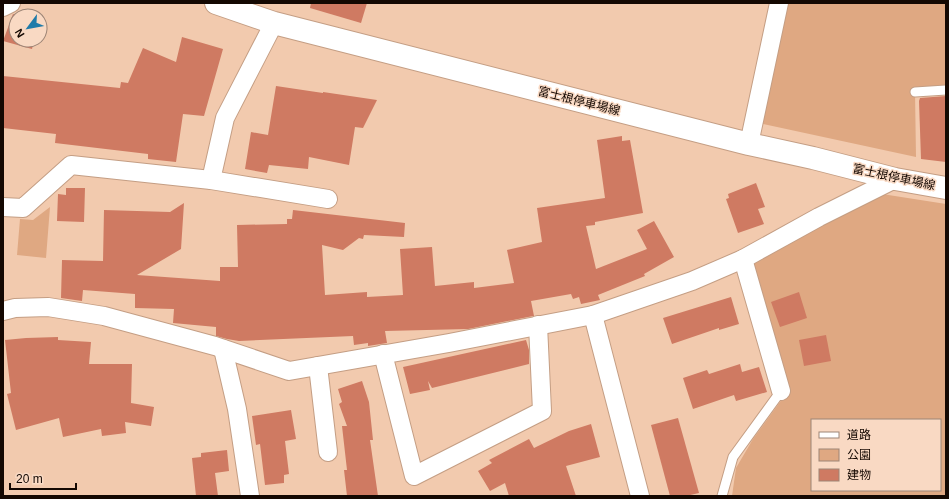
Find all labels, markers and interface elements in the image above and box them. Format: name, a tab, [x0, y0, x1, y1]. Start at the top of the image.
north arrow	[8, 8, 48, 48]
text: N	[12, 27, 27, 40]
street label: 富士根停車場線	[537, 84, 621, 118]
street label: 富士根停車場線	[851, 161, 937, 193]
legend	[811, 419, 941, 491]
text: 道路	[847, 428, 871, 442]
text: 公園	[847, 448, 871, 462]
scale bar	[10, 465, 76, 491]
text: 建物	[847, 468, 871, 482]
text: 20 m	[16, 472, 43, 486]

